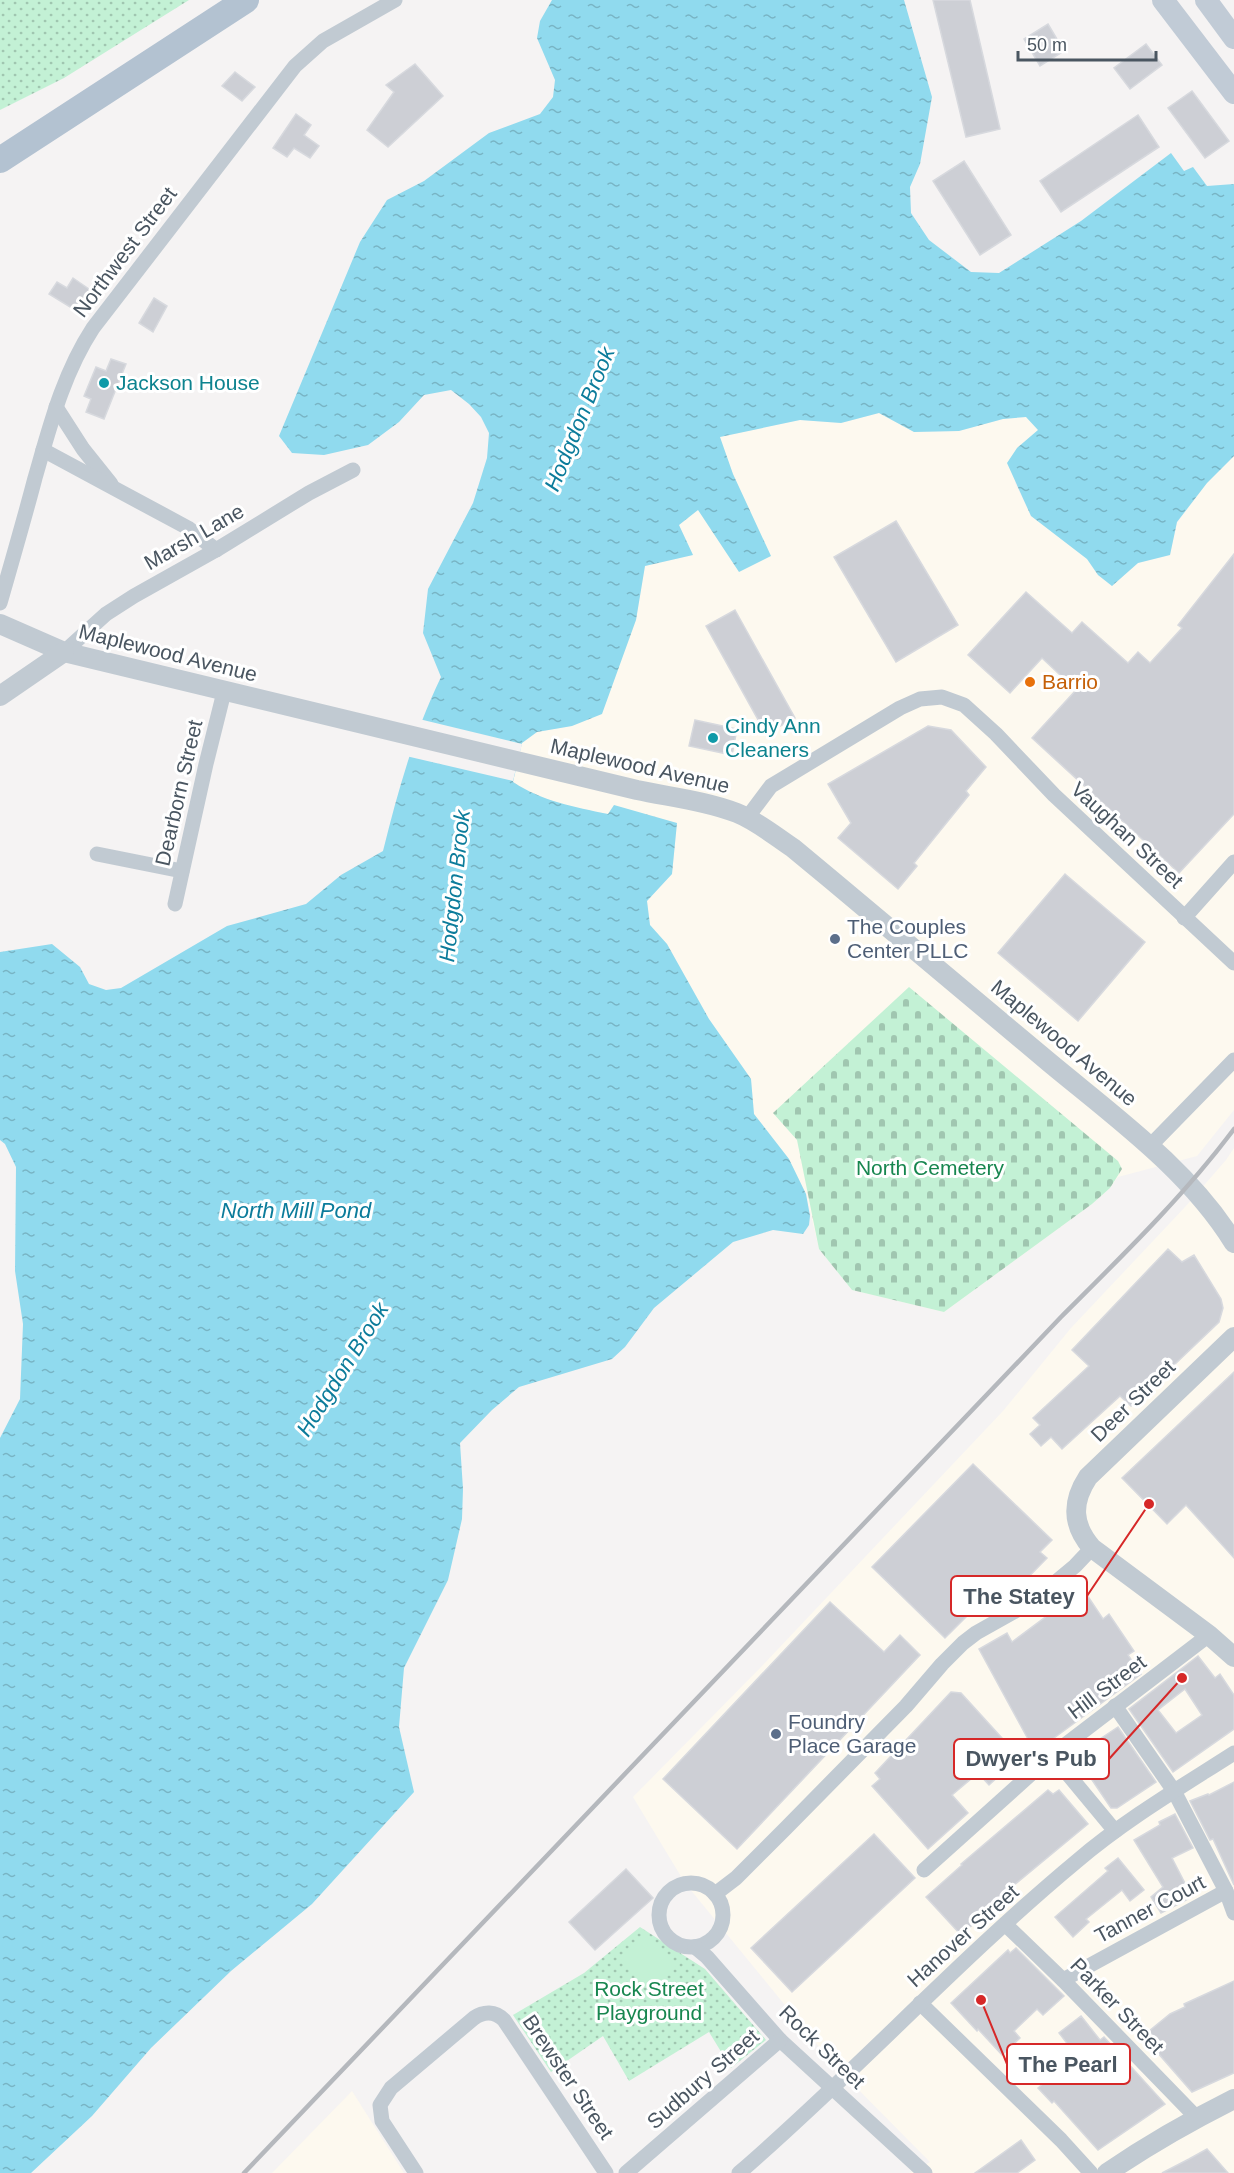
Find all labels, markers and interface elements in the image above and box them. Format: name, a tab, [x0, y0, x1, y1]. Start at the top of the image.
scale bar	[1018, 24, 1156, 62]
text: 50 m	[1027, 35, 1067, 55]
street label: Northwest Street	[68, 182, 181, 321]
water label: Hodgdon Brook	[539, 343, 620, 495]
place label: Jackson House	[116, 371, 260, 394]
marker: Jackson House	[97, 376, 111, 390]
street label: Marsh Lane	[140, 499, 248, 574]
street label: Maplewood Avenue	[77, 619, 260, 686]
place label: Barrio	[1042, 670, 1098, 693]
marker: Barrio	[1023, 675, 1037, 689]
place label: Cindy Ann Cleaners	[725, 714, 821, 761]
street label: Dearborn Street	[151, 717, 207, 868]
marker: Cindy Ann Cleaners	[706, 731, 720, 745]
street label: Maplewood Avenue	[548, 734, 732, 797]
street label: Vaughan Street	[1067, 777, 1188, 892]
water label: Hodgdon Brook	[434, 808, 475, 963]
place label: The Couples Center PLLC	[847, 915, 968, 962]
marker: The Couples Center PLLC	[828, 932, 842, 946]
street label: Maplewood Avenue	[987, 975, 1142, 1110]
park label: North Cemetery	[856, 1156, 1005, 1179]
water label: North Mill Pond	[221, 1198, 372, 1223]
water label: Hodgdon Brook	[291, 1297, 394, 1441]
street label: Deer Street	[1086, 1355, 1179, 1446]
callout: The Statey	[951, 1576, 1087, 1616]
text: The Statey	[963, 1584, 1075, 1609]
street label: Hill Street	[1063, 1650, 1150, 1723]
place label: Foundry Place Garage	[788, 1710, 916, 1757]
marker: Foundry Place Garage	[769, 1727, 783, 1741]
callout: Dwyer's Pub	[954, 1739, 1109, 1779]
text: Dwyer's Pub	[965, 1746, 1097, 1771]
street label: Tanner Court	[1091, 1870, 1209, 1947]
street label: Hanover Street	[902, 1880, 1023, 1991]
street label: Parker Street	[1066, 1953, 1169, 2058]
park label: Rock Street Playground	[594, 1977, 704, 2024]
street label: Rock Street	[775, 2000, 870, 2093]
street label: Brewster Street	[518, 2010, 619, 2143]
street label: Sudbury Street	[642, 2024, 763, 2133]
callout: The Pearl	[1007, 2044, 1130, 2084]
text: The Pearl	[1018, 2052, 1118, 2077]

